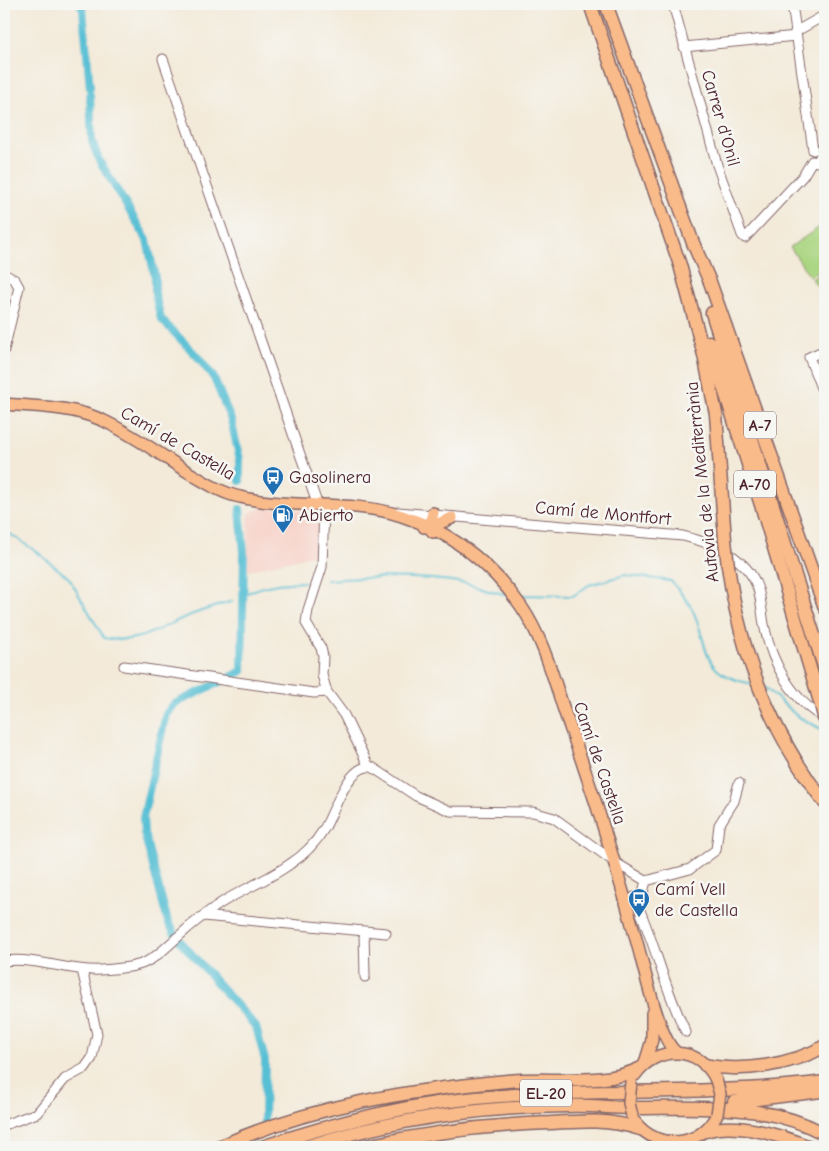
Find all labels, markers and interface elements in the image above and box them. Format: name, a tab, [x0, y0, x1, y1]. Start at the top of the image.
street label: Carrer d'Onil	[697, 68, 744, 169]
street label: Autovia de la Mediterrània	[681, 380, 724, 584]
street label: Camí de Castella	[117, 402, 239, 485]
road number: A-7	[744, 412, 776, 438]
bus stop icon: Gasolinera	[261, 465, 285, 496]
place label: Gasolinera	[289, 467, 371, 488]
road number: A-70	[734, 470, 776, 498]
street label: Camí de Montfort	[534, 497, 673, 530]
fuel station icon: Abierto	[271, 503, 295, 534]
place label: Abierto	[299, 505, 354, 526]
street label: Camí de Castella	[569, 699, 630, 827]
place label: Camí Vell de Castella	[655, 879, 738, 921]
bus stop icon: Camí Vell de Castella	[627, 887, 651, 918]
road number: EL-20	[520, 1080, 572, 1106]

